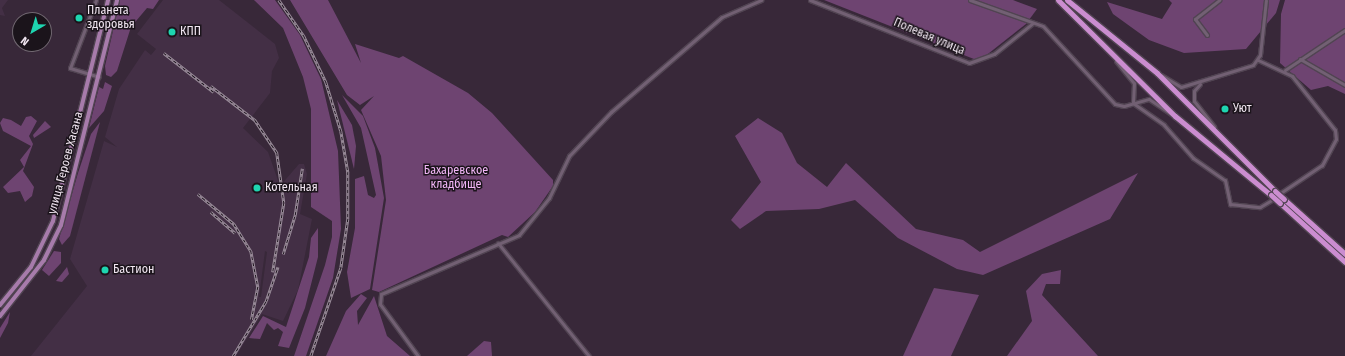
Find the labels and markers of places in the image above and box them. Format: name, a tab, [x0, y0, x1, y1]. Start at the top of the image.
place label: Планета здоровья	[87, 4, 135, 32]
marker: Планета здоровья	[74, 13, 84, 23]
place label: КПП	[180, 25, 201, 39]
marker: КПП	[167, 27, 177, 37]
place label: Уют	[1233, 102, 1252, 116]
marker: Уют	[1220, 104, 1230, 114]
place label: Котельная	[265, 181, 318, 195]
marker: Котельная	[252, 183, 262, 193]
place label: Бастион	[113, 263, 154, 277]
marker: Бастион	[100, 265, 110, 275]

